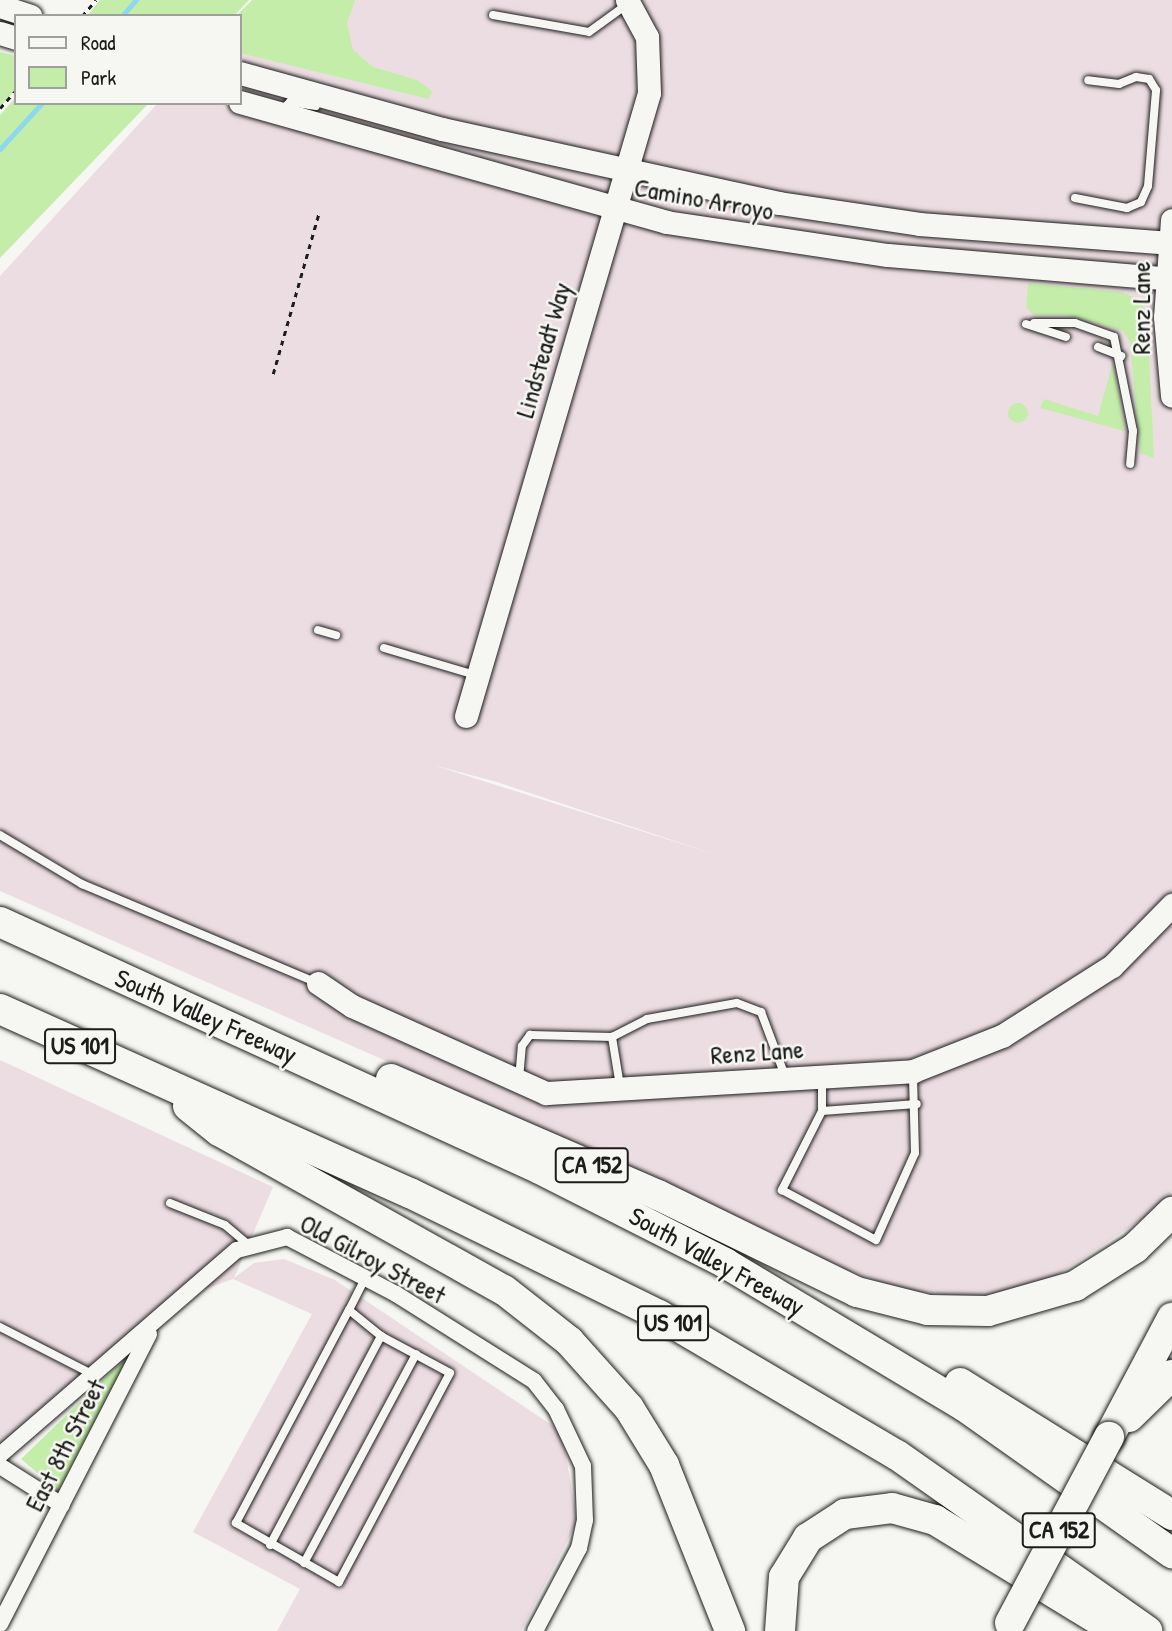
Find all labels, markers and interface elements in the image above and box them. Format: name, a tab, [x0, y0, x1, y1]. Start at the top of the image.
legend	[14, 14, 242, 105]
text: Road	[81, 28, 115, 57]
text: Park	[81, 63, 116, 92]
street label: Camino Arroyo	[632, 171, 776, 227]
street label: Renz Lane	[1125, 262, 1157, 354]
street label: Lindsteadt Way	[509, 279, 577, 421]
street label: South Valley Freeway	[110, 962, 302, 1070]
road number: US 101	[43, 1026, 117, 1066]
street label: Renz Lane	[710, 1033, 804, 1071]
road number: CA 152	[554, 1144, 630, 1185]
street label: South Valley Freeway	[624, 1200, 810, 1322]
street label: Old Gilroy Street	[295, 1208, 451, 1310]
road number: US 101	[636, 1302, 710, 1344]
street label: East 8th Street	[18, 1374, 112, 1516]
road number: CA 152	[1020, 1510, 1098, 1550]

